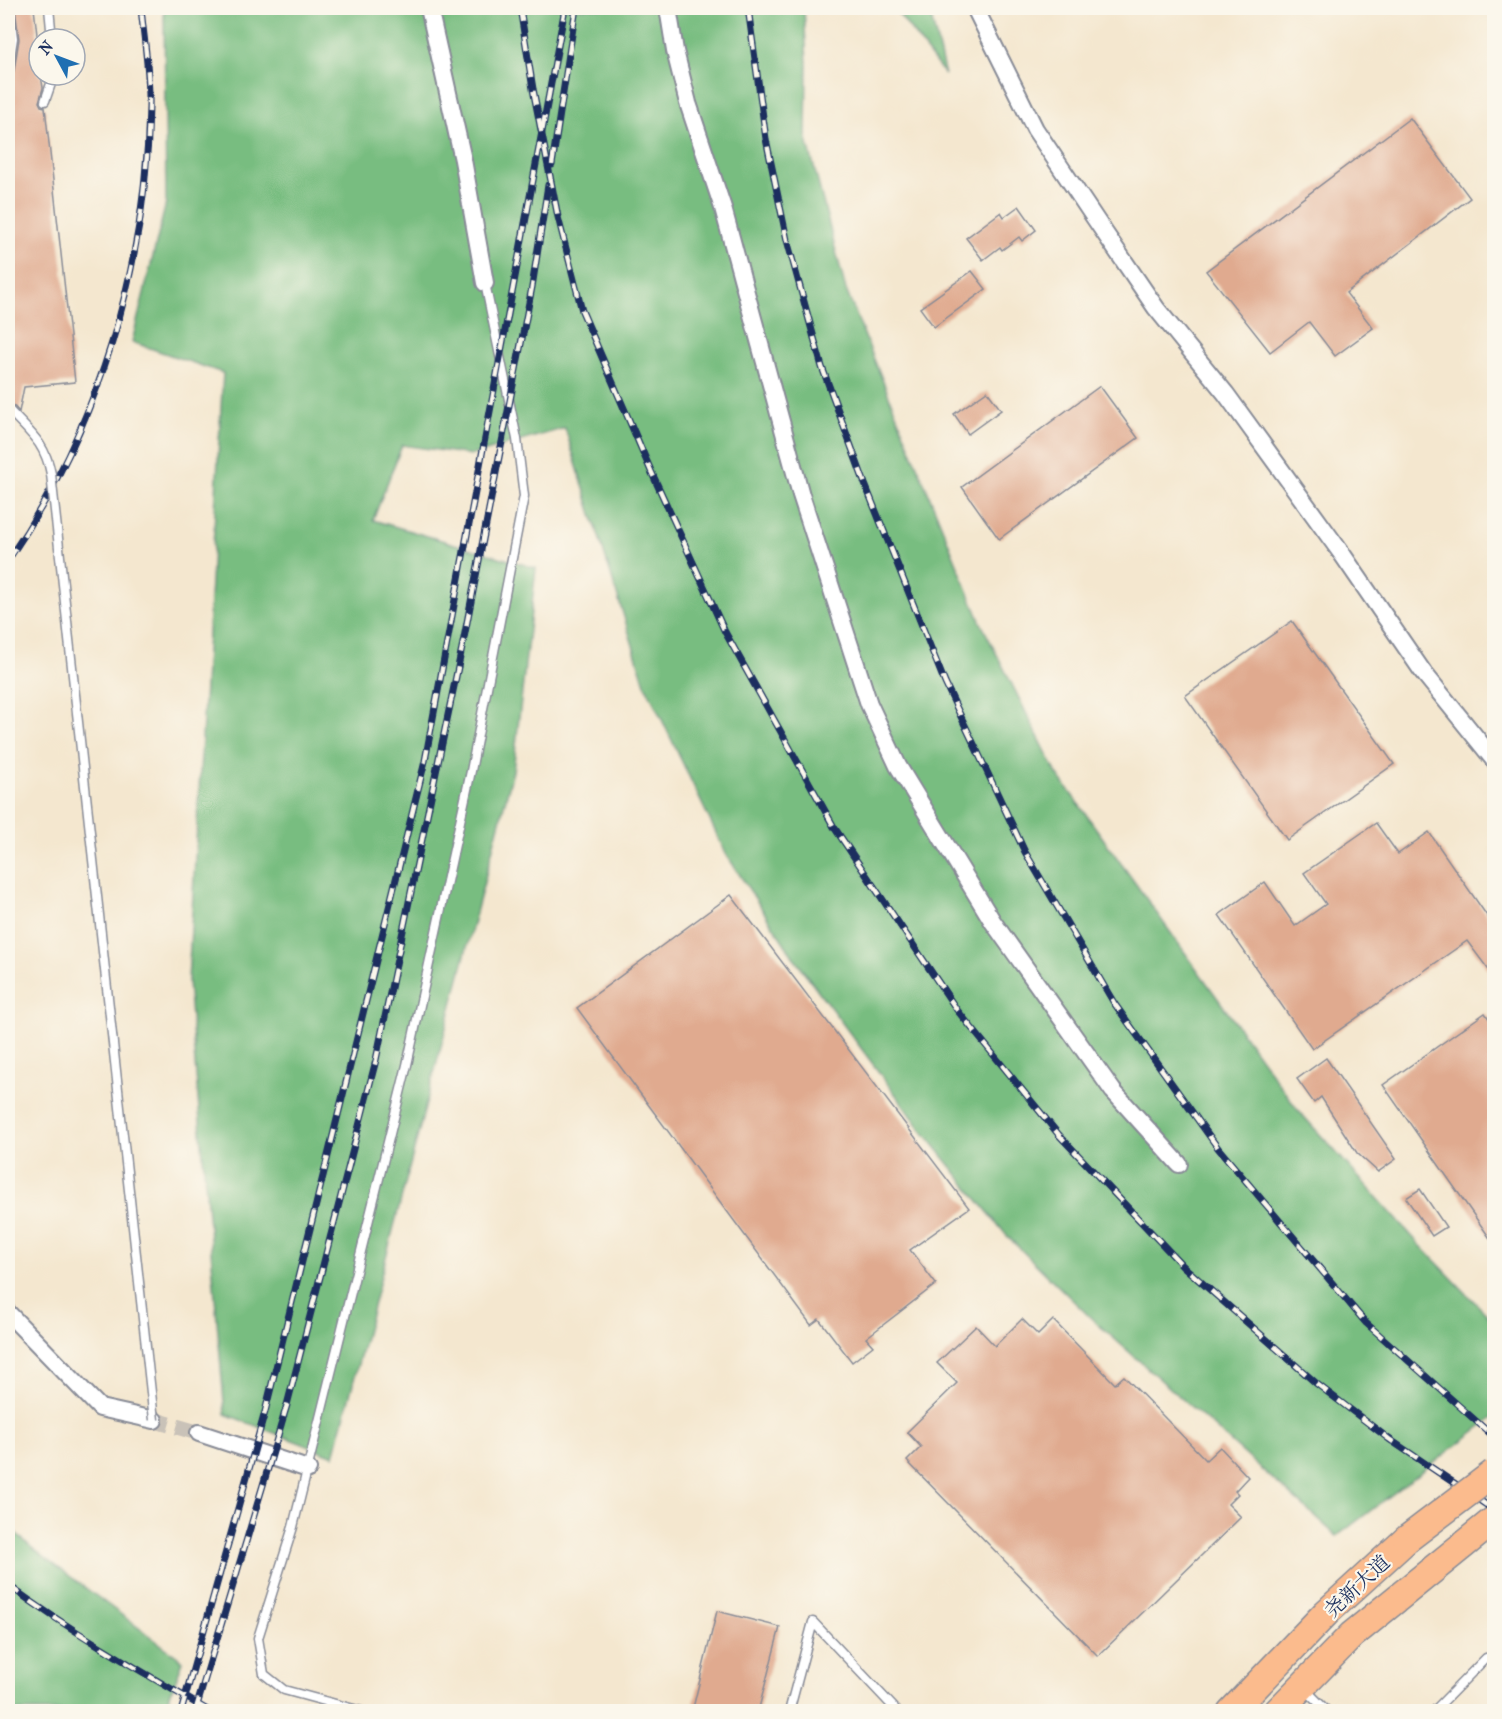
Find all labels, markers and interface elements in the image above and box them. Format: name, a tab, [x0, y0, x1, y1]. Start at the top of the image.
north arrow	[27, 27, 87, 87]
text: N	[35, 36, 58, 58]
street label: 尧新大道	[1320, 1551, 1394, 1622]

